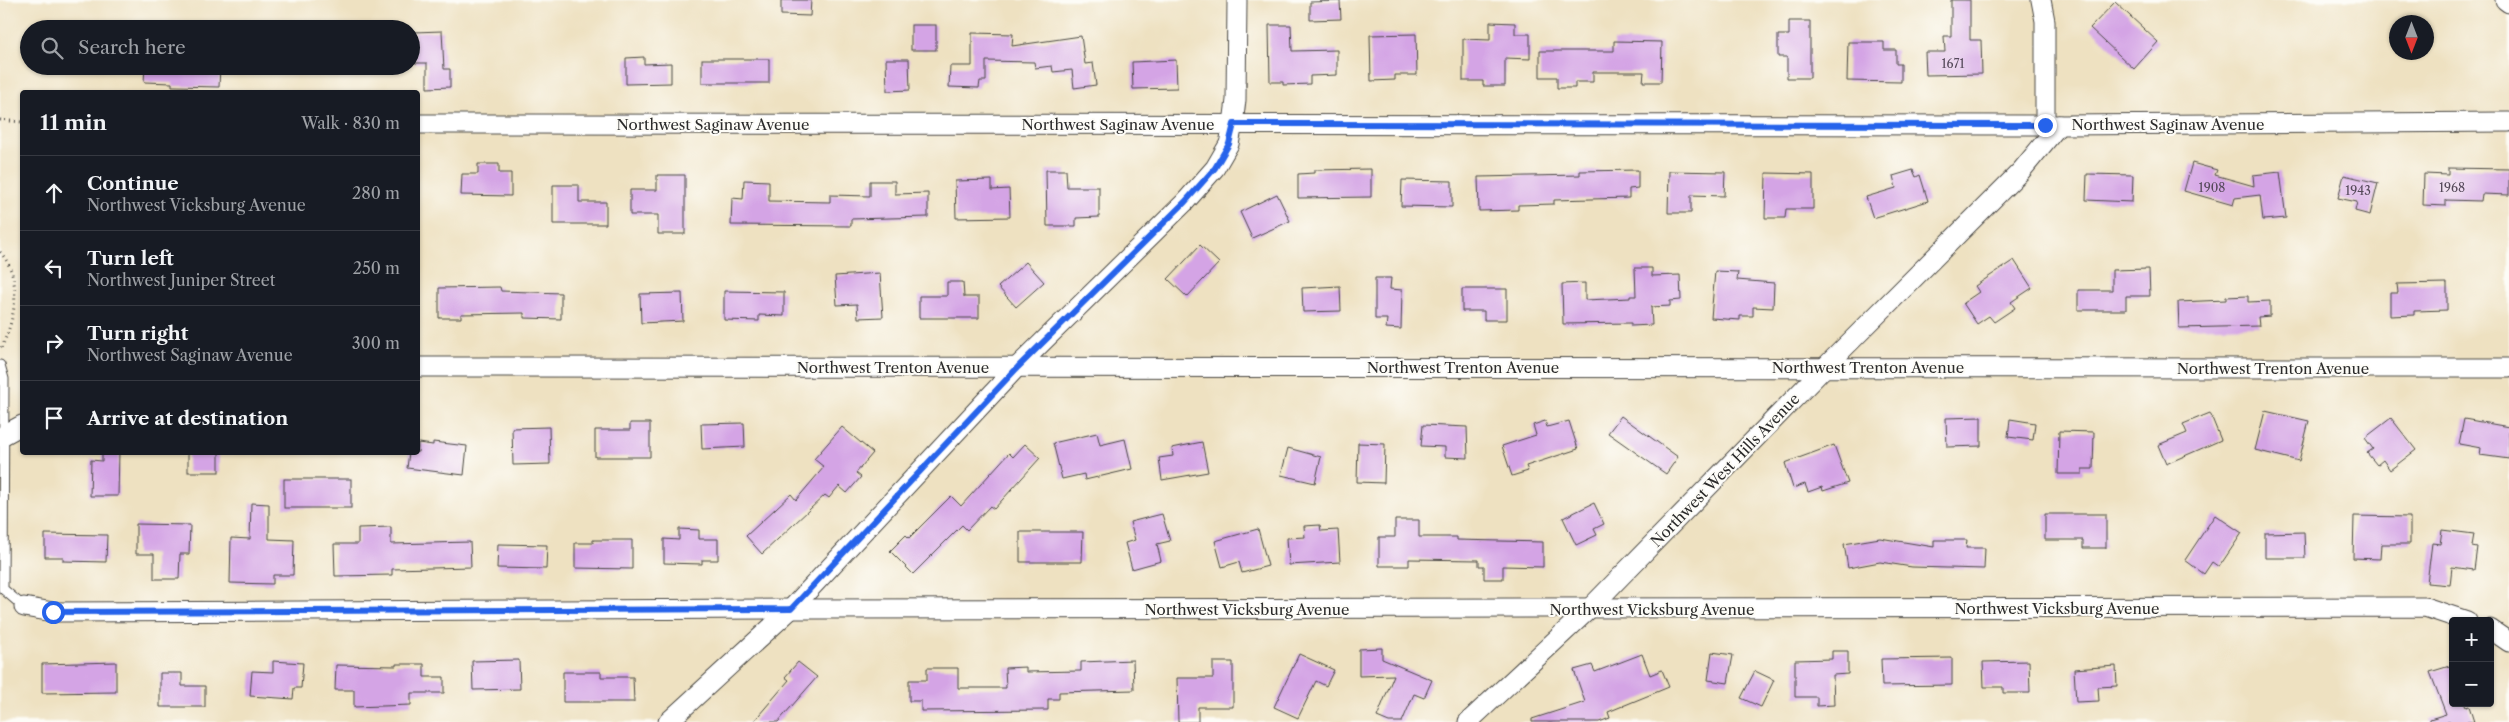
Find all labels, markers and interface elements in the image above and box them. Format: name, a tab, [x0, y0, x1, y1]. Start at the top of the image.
north arrow	[2389, 15, 2434, 60]
search box	[20, 20, 420, 75]
icon: search	[38, 34, 66, 62]
text: Search here	[78, 36, 186, 59]
house number: 1671	[1942, 56, 1964, 71]
text: 11 min	[40, 110, 107, 135]
text: Walk · 830 m	[301, 113, 400, 133]
route end	[2034, 114, 2057, 137]
street label: Northwest Saginaw Avenue	[617, 115, 809, 134]
street label: Northwest Saginaw Avenue	[1022, 115, 1214, 134]
street label: Northwest Saginaw Avenue	[2072, 115, 2264, 134]
text: Continue	[87, 172, 179, 195]
icon: ahead	[40, 179, 68, 207]
house number: 1908	[2199, 180, 2225, 195]
house number: 1968	[2439, 180, 2465, 195]
text: 280 m	[352, 183, 400, 203]
house number: 1943	[2345, 183, 2371, 198]
text: Northwest Vicksburg Avenue	[87, 195, 306, 215]
text: Turn left	[87, 247, 174, 270]
icon: left	[40, 254, 68, 282]
text: 250 m	[353, 258, 400, 278]
text: Northwest Juniper Street	[87, 270, 275, 290]
text: Turn right	[87, 322, 188, 345]
icon: right	[40, 329, 68, 357]
text: 300 m	[352, 333, 400, 353]
text: Northwest Saginaw Avenue	[87, 345, 293, 365]
street label: Northwest Trenton Avenue	[797, 358, 989, 377]
street label: Northwest Trenton Avenue	[1367, 358, 1559, 377]
street label: Northwest Trenton Avenue	[1772, 358, 1964, 377]
street label: Northwest Trenton Avenue	[2177, 359, 2369, 378]
street label: Northwest West Hills Avenue	[1647, 389, 1803, 551]
icon: arrive	[40, 404, 68, 432]
text: Arrive at destination	[87, 407, 288, 430]
street label: Northwest Vicksburg Avenue	[1954, 599, 2160, 618]
street label: Northwest Vicksburg Avenue	[1144, 600, 1350, 619]
street label: Northwest Vicksburg Avenue	[1549, 600, 1755, 619]
route start	[42, 601, 65, 624]
map controls	[2449, 617, 2494, 707]
button: +	[2449, 617, 2494, 662]
button: −	[2449, 662, 2494, 707]

